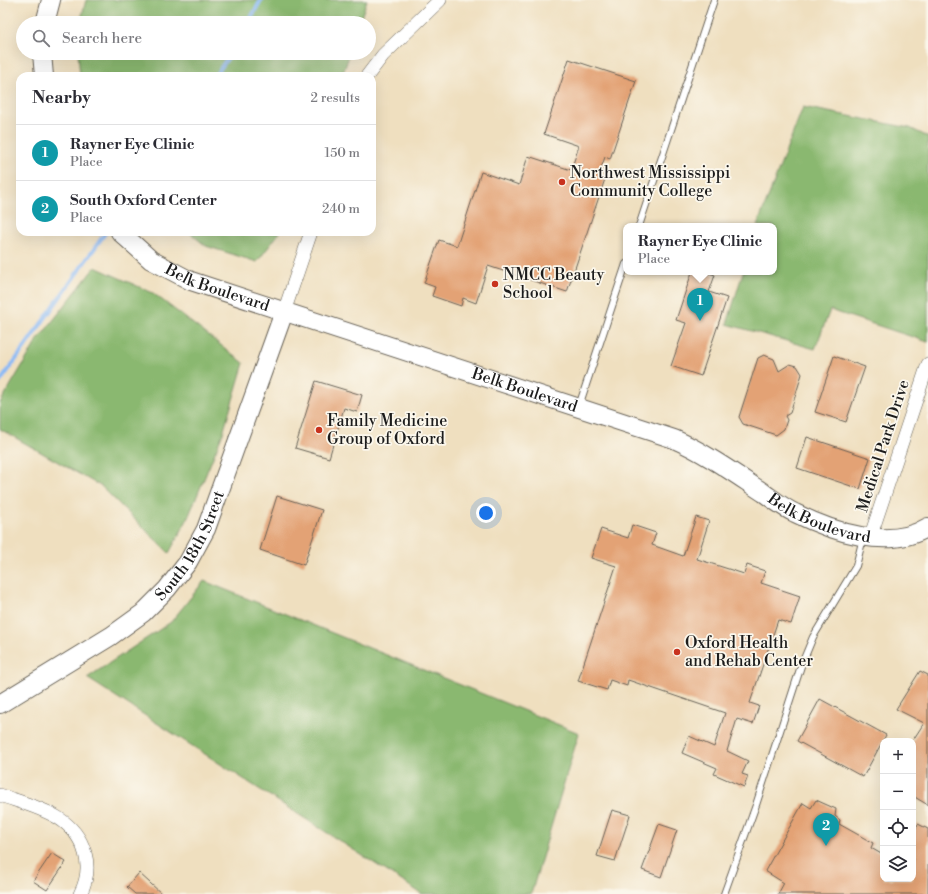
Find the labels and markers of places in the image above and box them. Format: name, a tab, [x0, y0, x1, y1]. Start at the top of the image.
place label: Northwest Mississippi Community College	[570, 163, 730, 201]
marker: Northwest Mississippi Community College	[557, 177, 567, 187]
place label: NMCC Beauty School	[503, 265, 604, 303]
marker: NMCC Beauty School	[490, 279, 500, 289]
pin: 1	[687, 288, 713, 321]
place label: Family Medicine Group of Oxford	[327, 411, 447, 449]
marker: Family Medicine Group of Oxford	[314, 425, 324, 435]
place label: Oxford Health and Rehab Center	[685, 633, 813, 671]
marker: Oxford Health and Rehab Center	[672, 647, 682, 657]
pin: 2	[813, 813, 839, 846]

